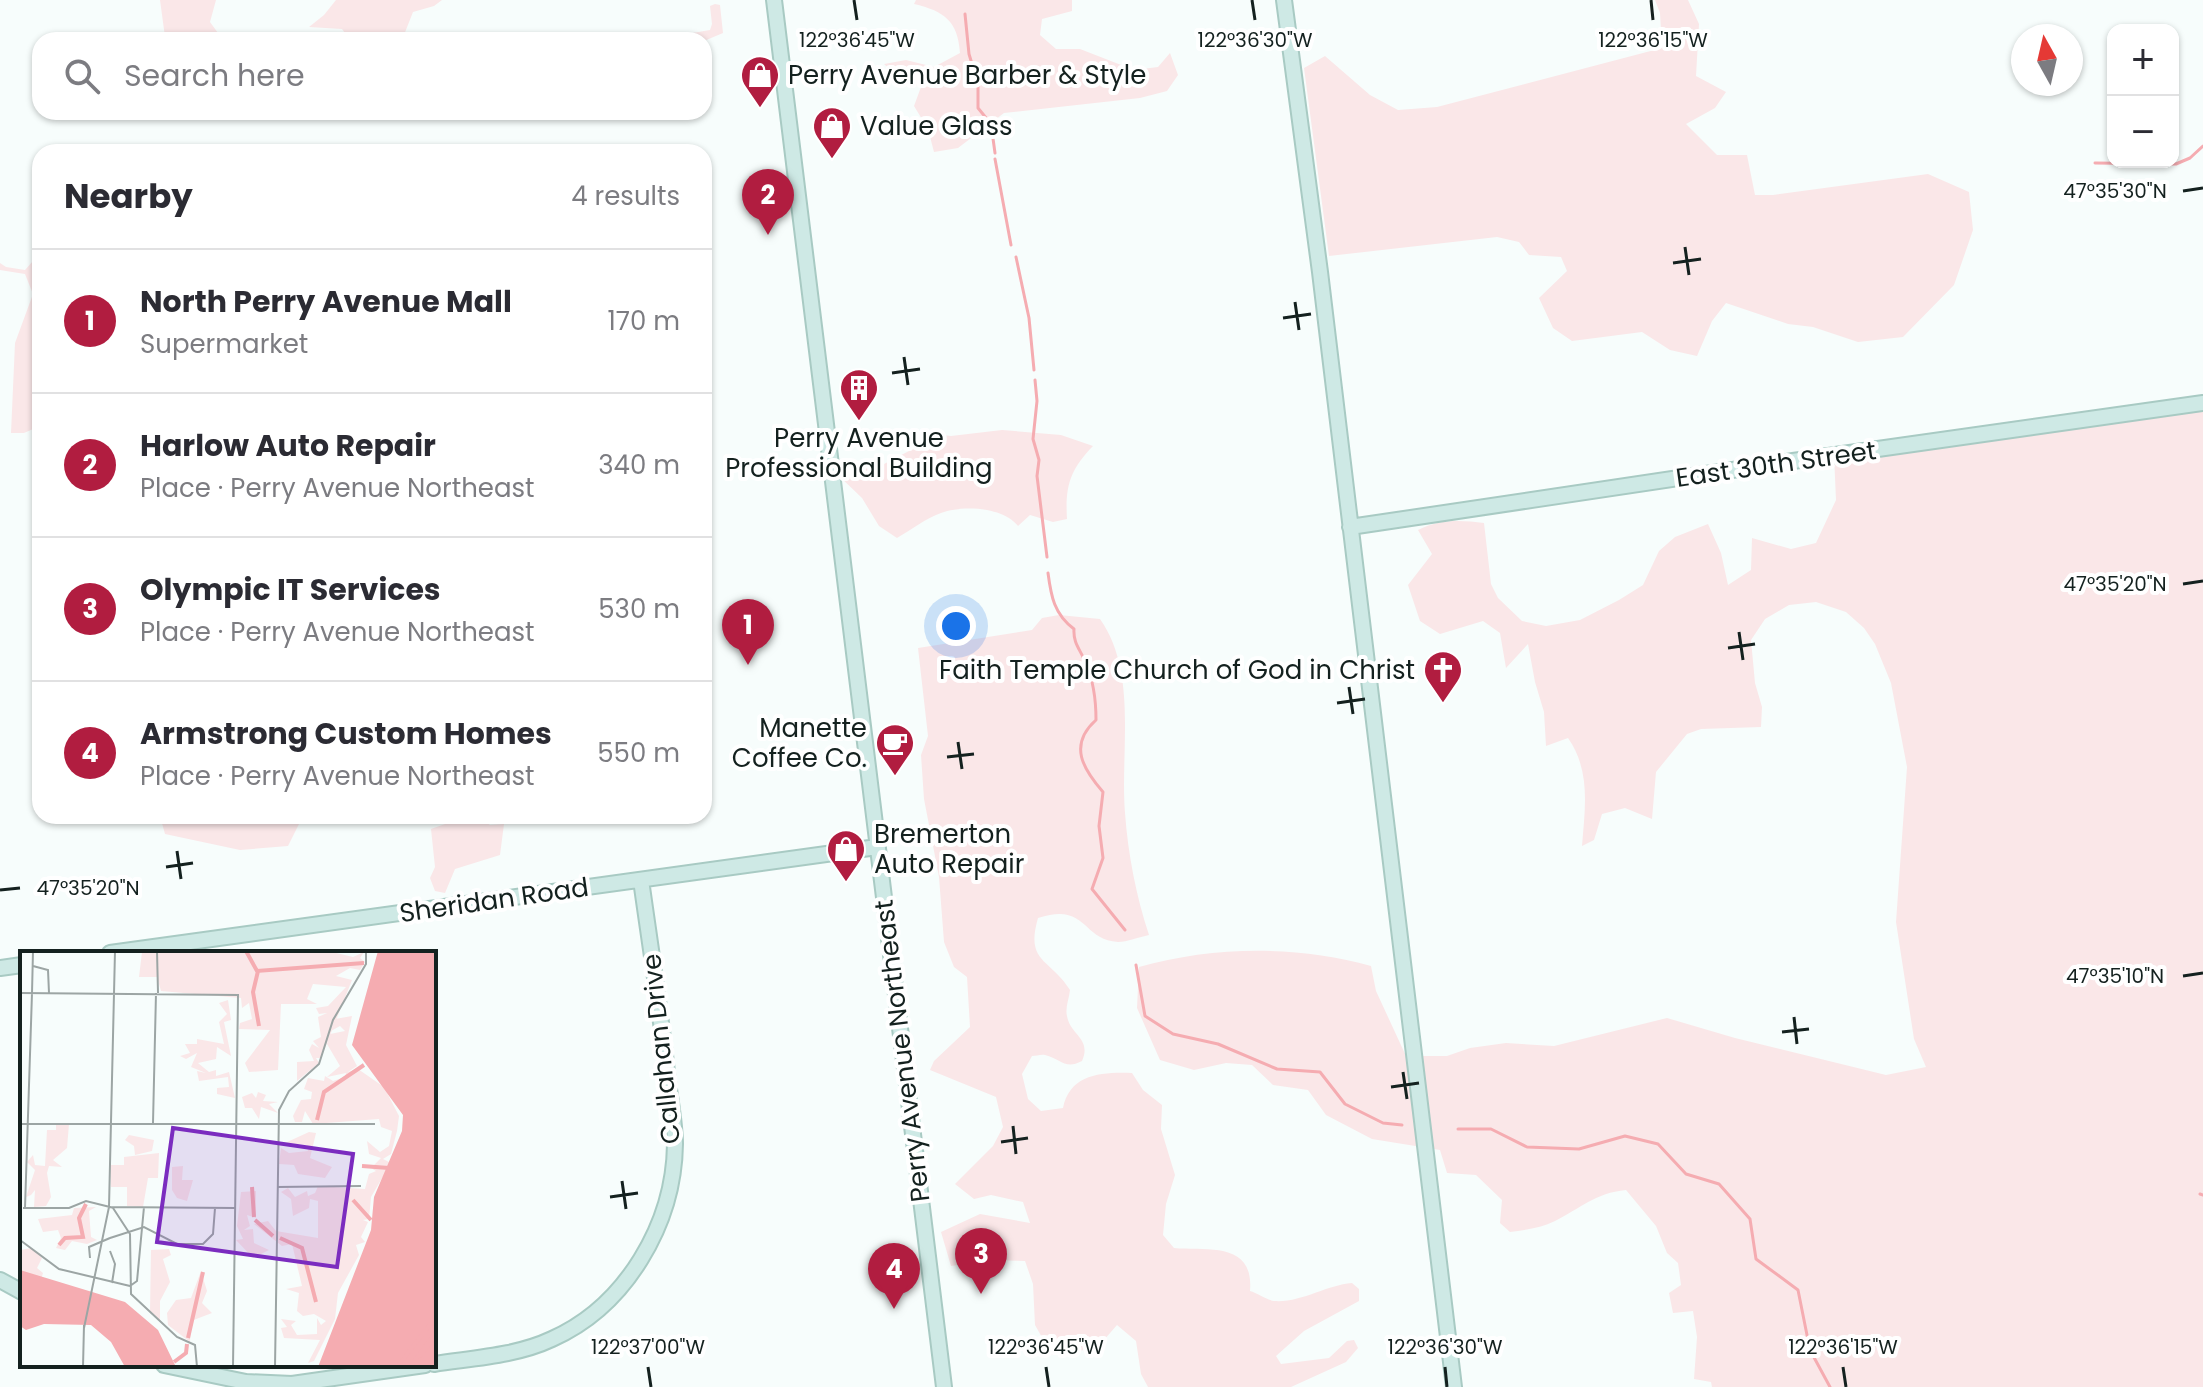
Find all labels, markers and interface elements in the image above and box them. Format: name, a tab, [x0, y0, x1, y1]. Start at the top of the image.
north arrow	[2011, 24, 2083, 96]
map controls	[2107, 24, 2179, 168]
button: +	[2107, 24, 2179, 96]
text: 122°36'45"W	[799, 26, 915, 54]
text: 122°36'30"W	[1198, 26, 1313, 54]
text: 122°36'15"W	[1598, 26, 1708, 54]
search box	[32, 32, 712, 120]
icon: search	[60, 54, 104, 98]
text: Search here	[124, 54, 305, 97]
shop icon: Perry Avenue Barber & Style	[739, 54, 781, 109]
place label: Perry Avenue Barber & Style	[788, 57, 1146, 93]
button: −	[2107, 96, 2179, 168]
shop icon: Value Glass	[811, 105, 853, 160]
place label: Value Glass	[860, 108, 1013, 144]
pin: 2	[742, 169, 794, 235]
text: Nearby	[64, 172, 193, 220]
text: 47°35'30"N	[2063, 177, 2167, 205]
text: 4 results	[571, 178, 680, 214]
text: North Perry Avenue Mall	[140, 280, 512, 323]
text: 1	[85, 303, 95, 339]
text: 170 m	[607, 303, 680, 339]
text: Supermarket	[140, 326, 308, 362]
building icon: Perry Avenue Professional Building	[838, 367, 880, 422]
place label: Perry Avenue Professional Building	[725, 420, 993, 486]
text: Harlow Auto Repair	[140, 424, 436, 467]
street label: East 30th Street	[1674, 432, 1878, 496]
text: 2	[83, 447, 97, 483]
text: 340 m	[598, 447, 680, 483]
text: Place · Perry Avenue Northeast	[140, 470, 535, 506]
text: Olympic IT Services	[140, 568, 441, 611]
text: 47°35'20"N	[2063, 570, 2167, 598]
text: 3	[82, 591, 98, 627]
text: 530 m	[598, 591, 680, 627]
pin: 1	[722, 599, 774, 665]
your location	[936, 606, 976, 646]
text: Place · Perry Avenue Northeast	[140, 614, 535, 650]
church icon: Faith Temple Church of God in Christ	[1422, 649, 1464, 704]
place label: Faith Temple Church of God in Christ	[939, 652, 1415, 688]
place label: Manette Coffee Co.	[732, 710, 867, 776]
text: Armstrong Custom Homes	[140, 712, 552, 755]
cafe icon: Manette Coffee Co.	[874, 722, 916, 777]
text: 4	[81, 735, 99, 771]
text: 550 m	[597, 735, 680, 771]
text: Place · Perry Avenue Northeast	[140, 758, 535, 794]
place label: Bremerton Auto Repair	[874, 816, 1024, 882]
shop icon: Bremerton Auto Repair	[825, 828, 867, 883]
street label: Sheridan Road	[397, 869, 591, 931]
text: 47°35'20"N	[36, 874, 140, 902]
street label: Perry Avenue Northeast	[866, 898, 938, 1204]
inset map	[20, 951, 436, 1367]
street label: Callahan Drive	[633, 952, 689, 1146]
text: 47°35'10"N	[2066, 962, 2164, 990]
pin: 3	[955, 1228, 1007, 1294]
pin: 4	[868, 1243, 920, 1309]
text: 122°37'00"W	[591, 1333, 705, 1361]
text: 122°36'45"W	[988, 1333, 1104, 1361]
text: 122°36'30"W	[1388, 1333, 1503, 1361]
text: 122°36'15"W	[1788, 1333, 1898, 1361]

